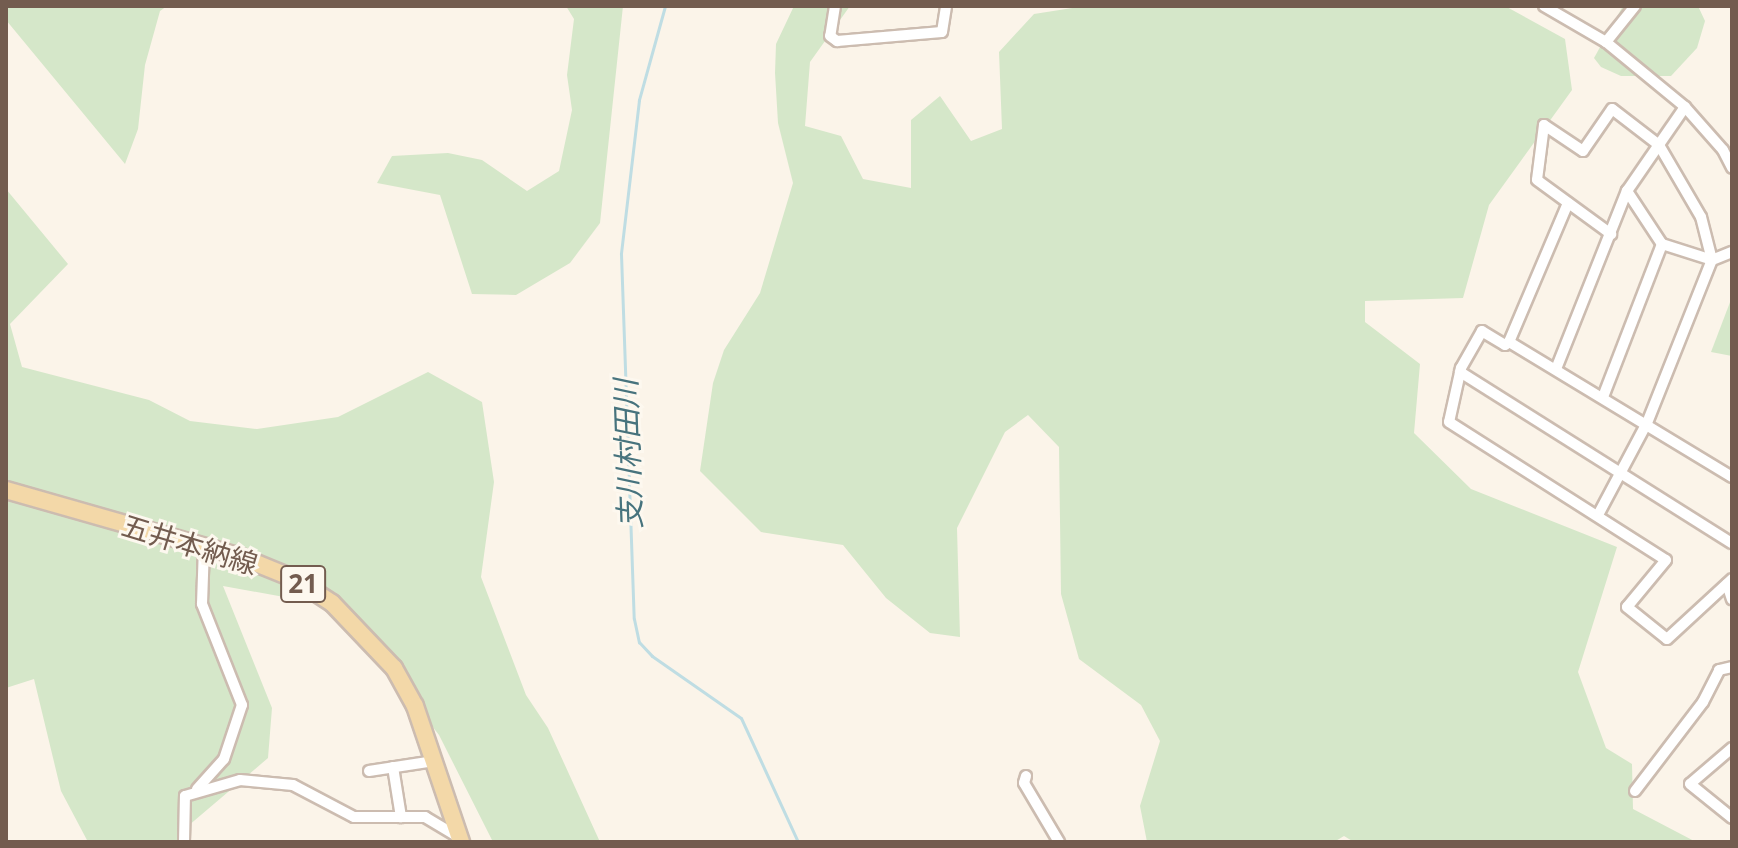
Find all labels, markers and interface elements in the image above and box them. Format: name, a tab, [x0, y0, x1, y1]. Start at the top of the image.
water label: 支川村田川	[607, 378, 649, 530]
street label: 五井本納線	[118, 507, 262, 581]
road number: 21	[279, 562, 327, 606]

